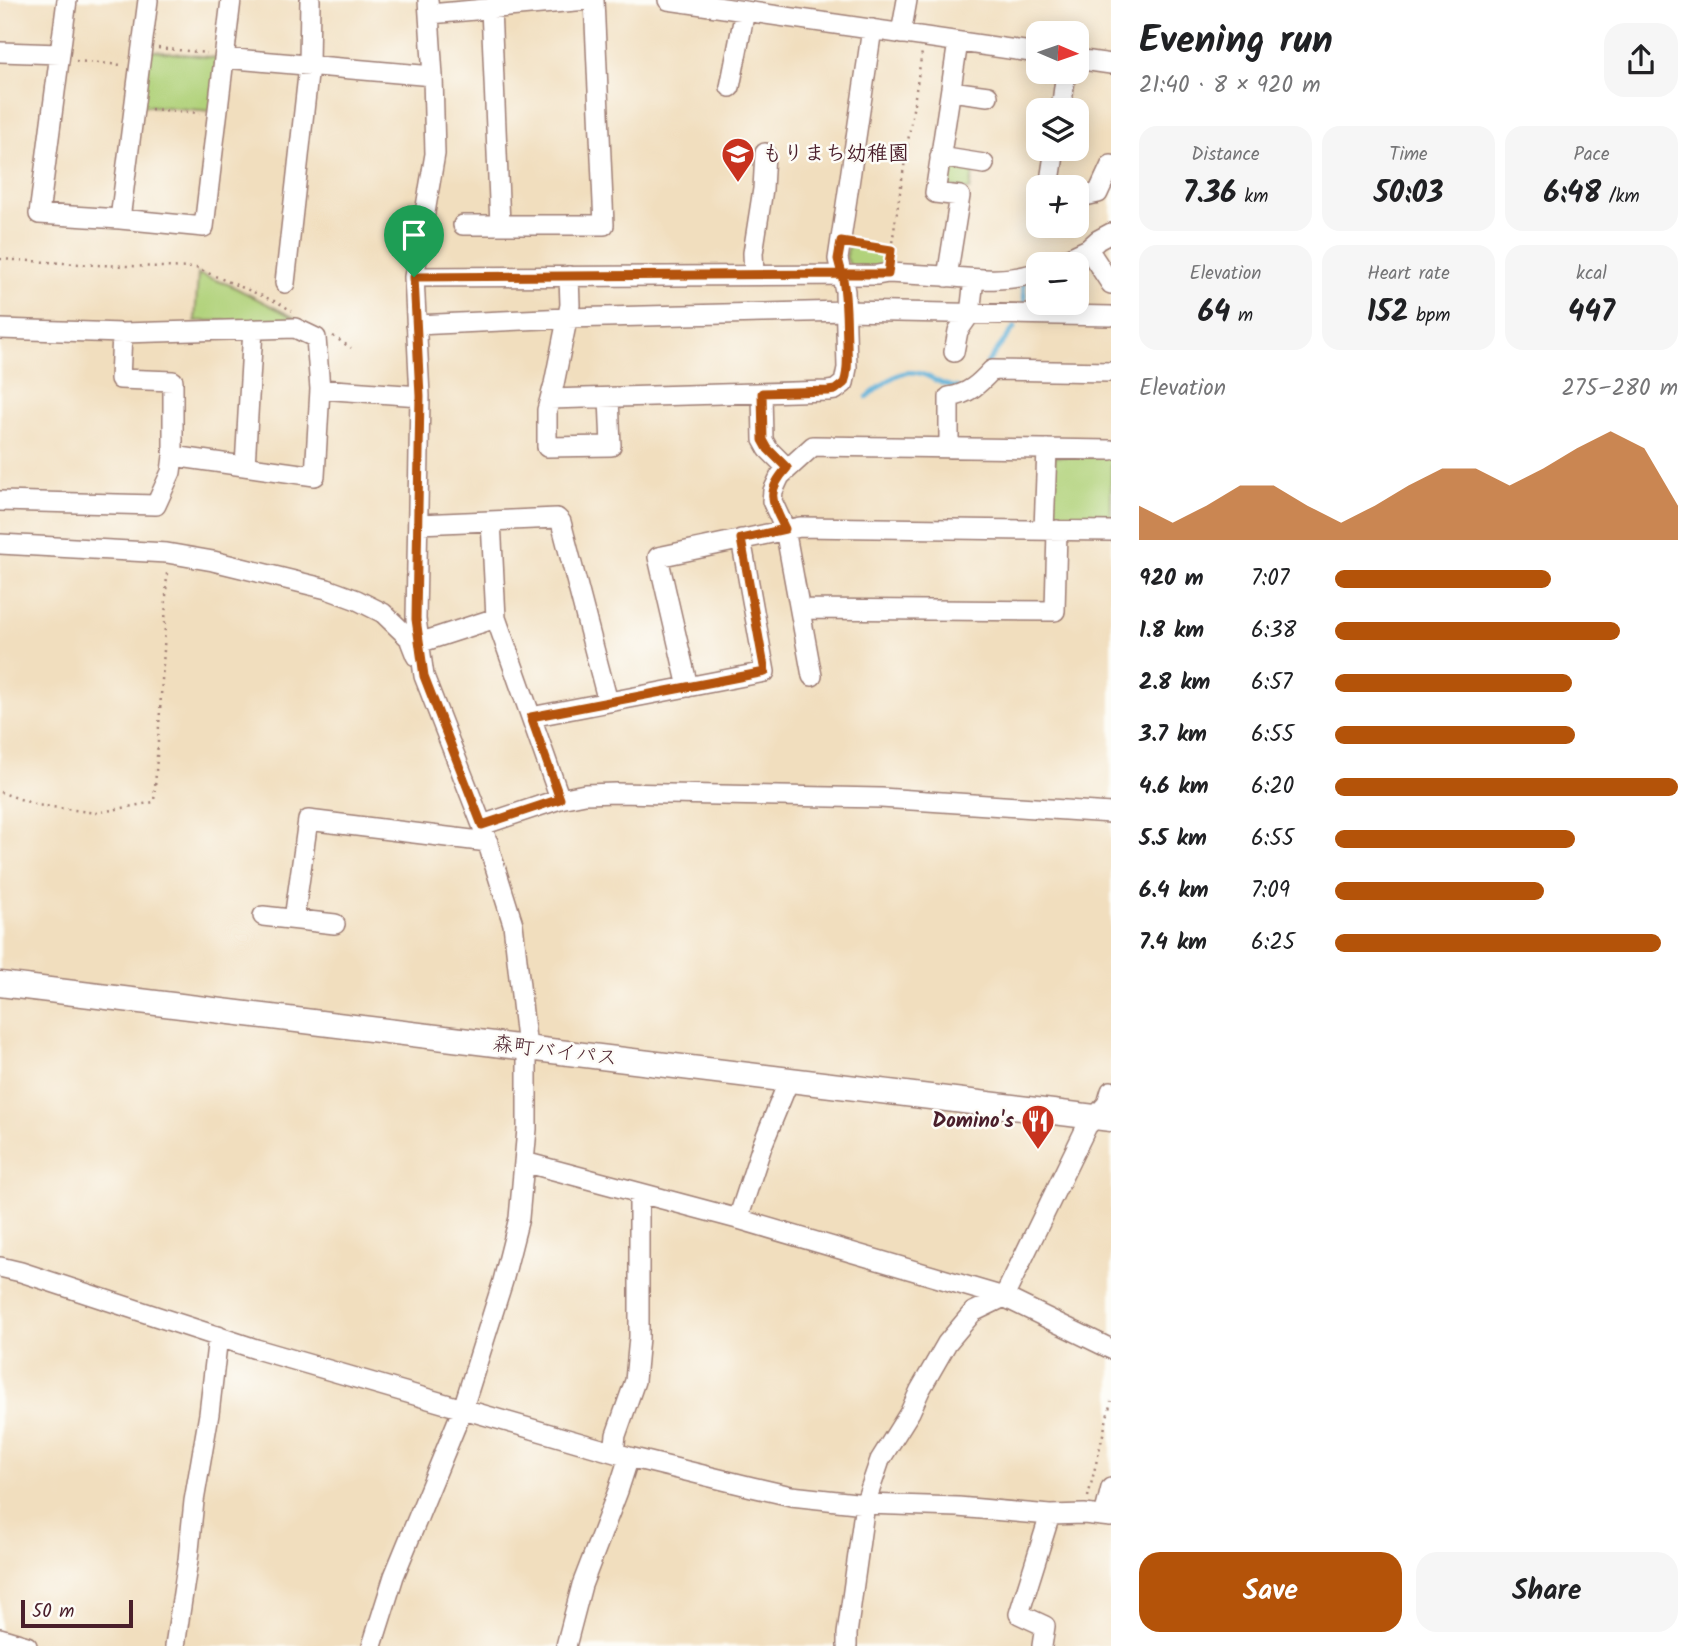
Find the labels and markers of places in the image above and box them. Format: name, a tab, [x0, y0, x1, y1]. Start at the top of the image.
school or university icon: もりまち幼稚園	[719, 135, 757, 184]
place label: もりまち幼稚園	[762, 138, 909, 171]
pin	[384, 205, 444, 277]
restaurant icon: Domino's	[1019, 1102, 1057, 1151]
place label: Domino's	[932, 1105, 1014, 1138]

